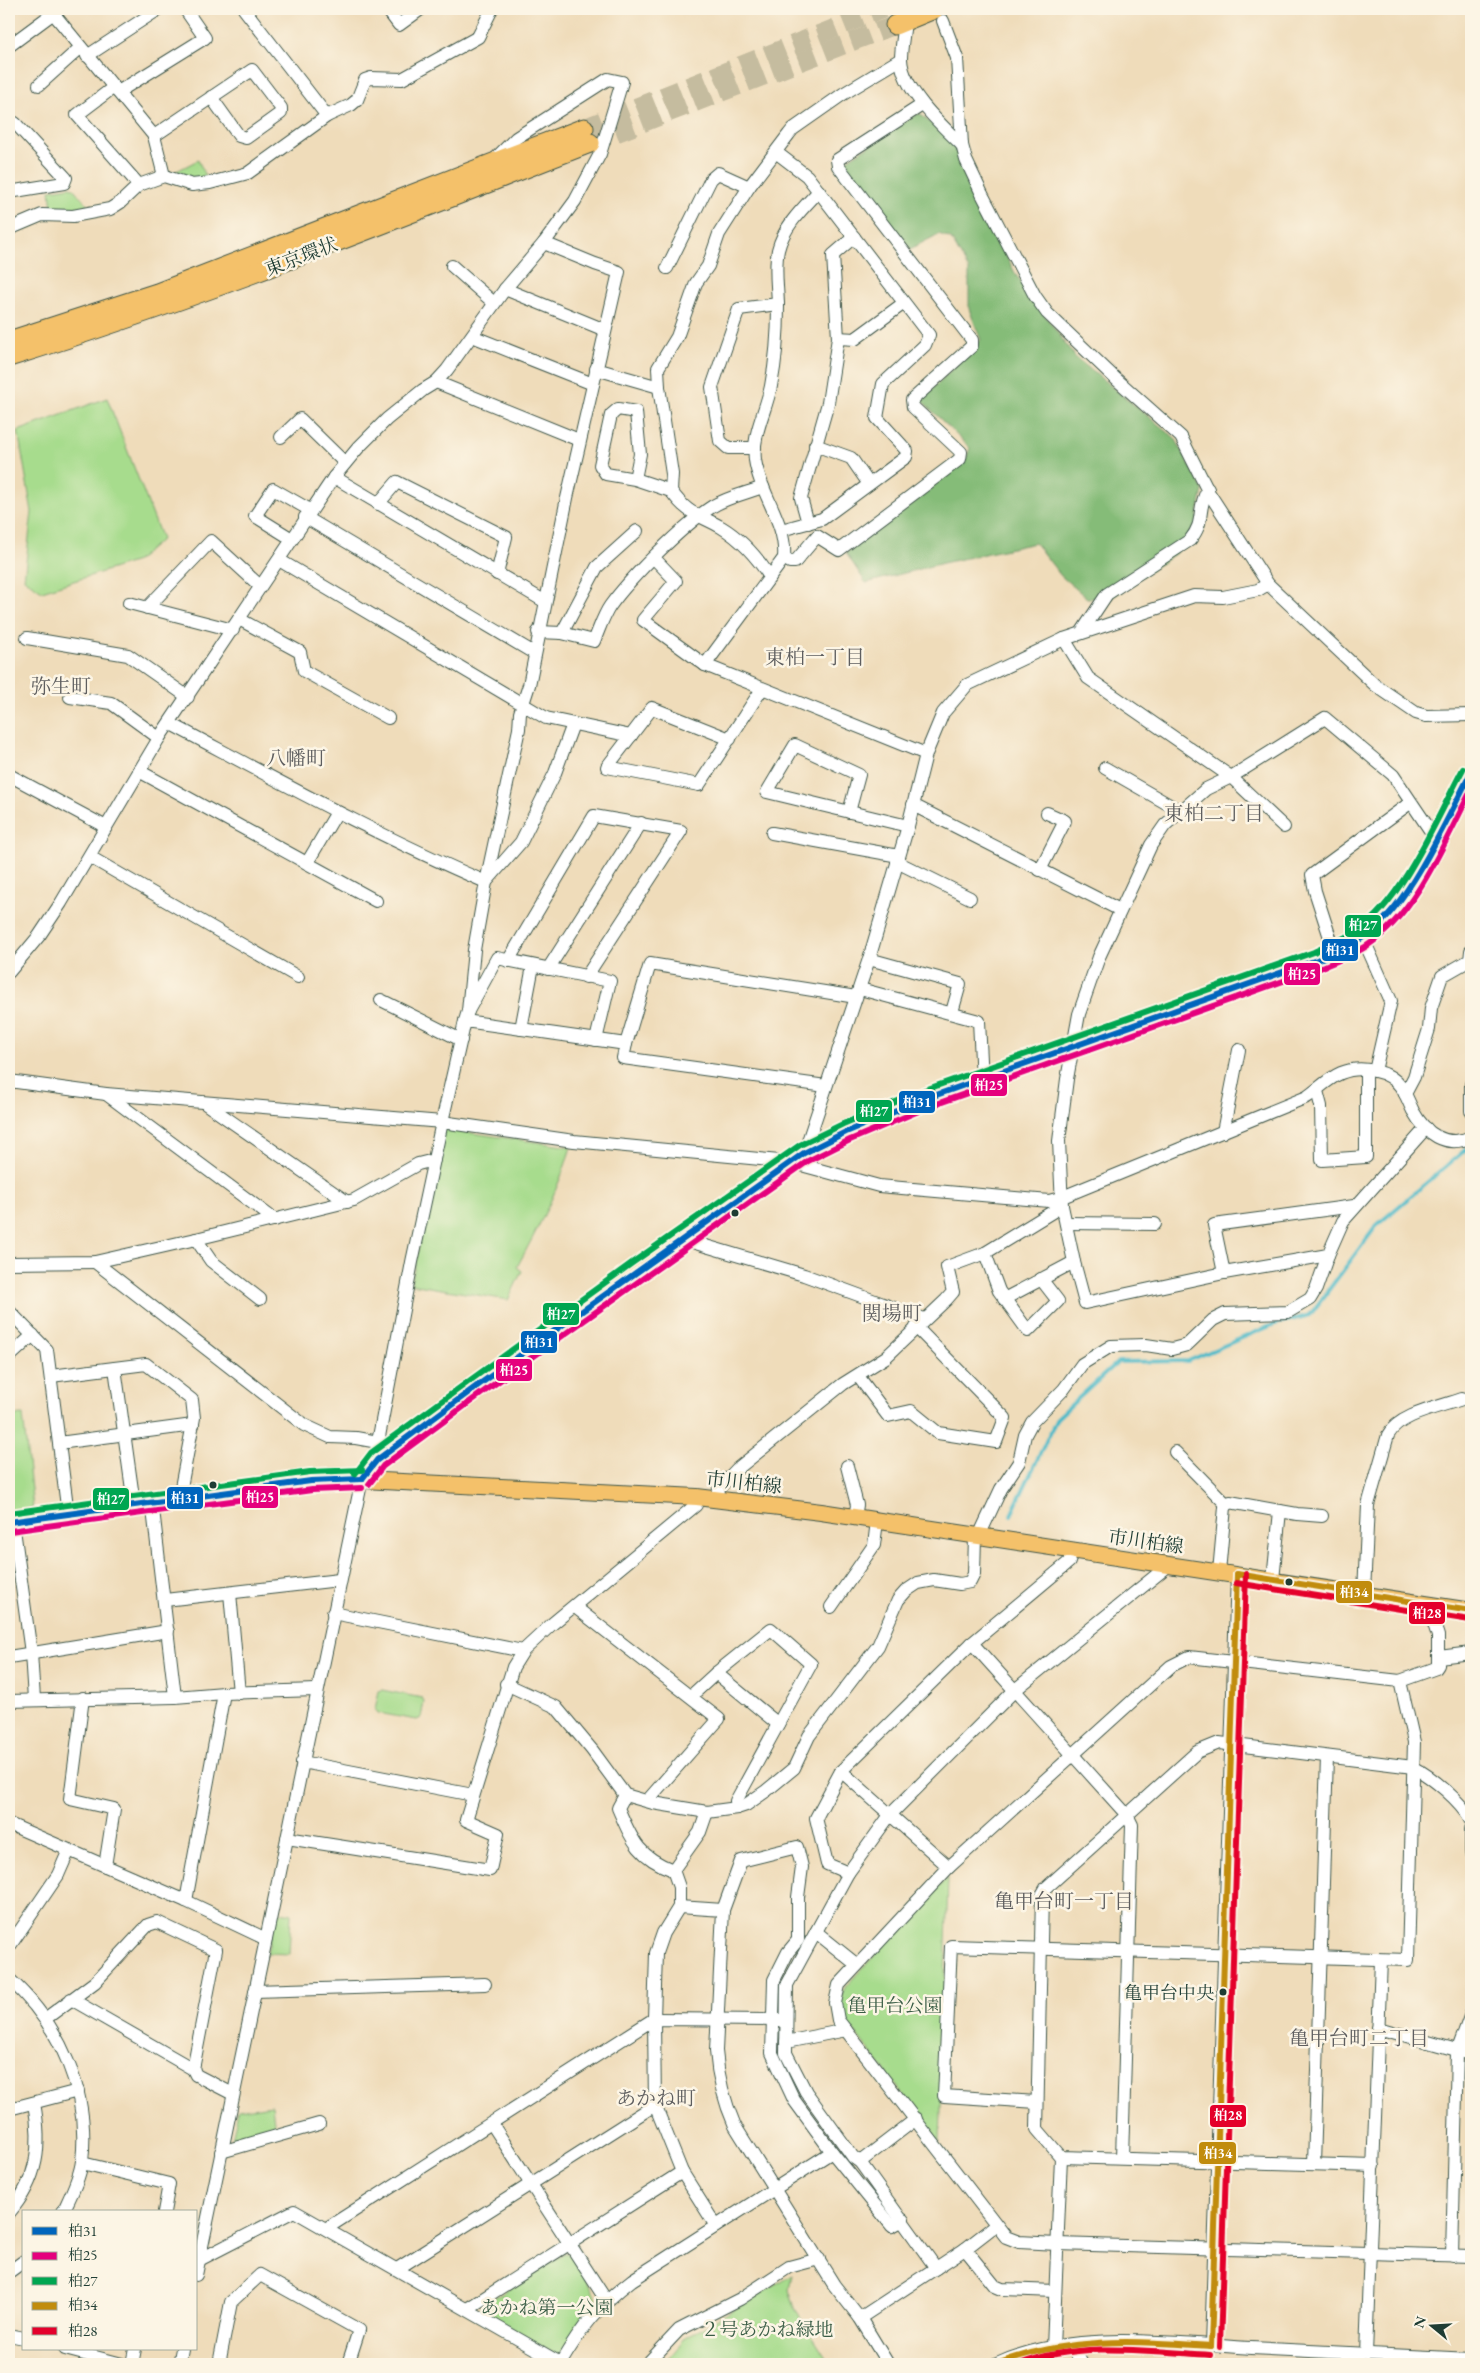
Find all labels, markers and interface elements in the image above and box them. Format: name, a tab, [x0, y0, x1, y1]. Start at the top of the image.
street label: 東京環状	[261, 231, 341, 282]
district label: 東柏一丁目	[765, 644, 865, 670]
district label: 弥生町	[31, 673, 91, 699]
district label: 八幡町	[266, 745, 326, 771]
district label: 東柏二丁目	[1164, 800, 1264, 826]
line badge: 柏27	[1344, 914, 1382, 938]
text: 柏27	[1349, 916, 1378, 934]
line badge: 柏31	[1321, 938, 1359, 962]
text: 柏31	[1326, 941, 1354, 959]
line badge: 柏25	[1283, 962, 1321, 986]
text: 柏25	[1288, 965, 1316, 983]
line badge: 柏25	[970, 1073, 1008, 1097]
text: 柏25	[975, 1076, 1003, 1094]
line badge: 柏31	[898, 1090, 936, 1114]
text: 柏31	[903, 1093, 931, 1111]
line badge: 柏27	[855, 1099, 893, 1123]
text: 柏27	[860, 1102, 889, 1120]
unlabelled marker	[730, 1208, 740, 1218]
district label: 関場町	[862, 1300, 922, 1326]
line badge: 柏27	[542, 1302, 580, 1326]
text: 柏27	[547, 1305, 576, 1323]
line badge: 柏31	[520, 1330, 558, 1354]
text: 柏31	[525, 1333, 553, 1351]
line badge: 柏25	[495, 1358, 533, 1382]
text: 柏25	[500, 1361, 528, 1379]
street label: 市川柏線	[705, 1466, 783, 1499]
unlabelled marker	[208, 1480, 218, 1490]
line badge: 柏25	[241, 1485, 279, 1509]
line badge: 柏31	[166, 1486, 204, 1510]
line badge: 柏27	[92, 1487, 130, 1511]
text: 柏25	[246, 1488, 274, 1506]
text: 柏31	[171, 1489, 199, 1507]
text: 柏27	[97, 1490, 126, 1508]
street label: 市川柏線	[1107, 1524, 1185, 1559]
unlabelled marker	[1284, 1577, 1294, 1587]
line badge: 柏34	[1335, 1580, 1373, 1604]
text: 柏34	[1340, 1583, 1369, 1601]
line badge: 柏28	[1408, 1601, 1446, 1625]
text: 柏28	[1413, 1604, 1441, 1622]
district label: 亀甲台町一丁目	[994, 1888, 1134, 1914]
place label: 亀甲台中央	[1124, 1981, 1214, 2004]
marker: 亀甲台中央	[1218, 1987, 1228, 1997]
park label: 亀甲台公園	[847, 1993, 943, 2018]
district label: 亀甲台町二丁目	[1289, 2025, 1429, 2051]
district label: あかね町	[616, 2085, 696, 2111]
line badge: 柏28	[1209, 2104, 1247, 2128]
text: 柏28	[1214, 2106, 1242, 2124]
line badge: 柏34	[1198, 2141, 1237, 2165]
text: 柏34	[1204, 2144, 1233, 2162]
legend	[22, 2210, 198, 2350]
text: 柏31	[68, 2221, 97, 2240]
text: 柏25	[68, 2245, 97, 2264]
text: 柏27	[68, 2271, 98, 2290]
text: 柏34	[68, 2295, 98, 2314]
park label: あかね第一公園	[480, 2295, 614, 2320]
north arrow	[1408, 2300, 1458, 2350]
text: N	[1409, 2313, 1430, 2330]
park label: ２号あかね緑地	[700, 2317, 834, 2342]
text: 柏28	[68, 2321, 97, 2340]

